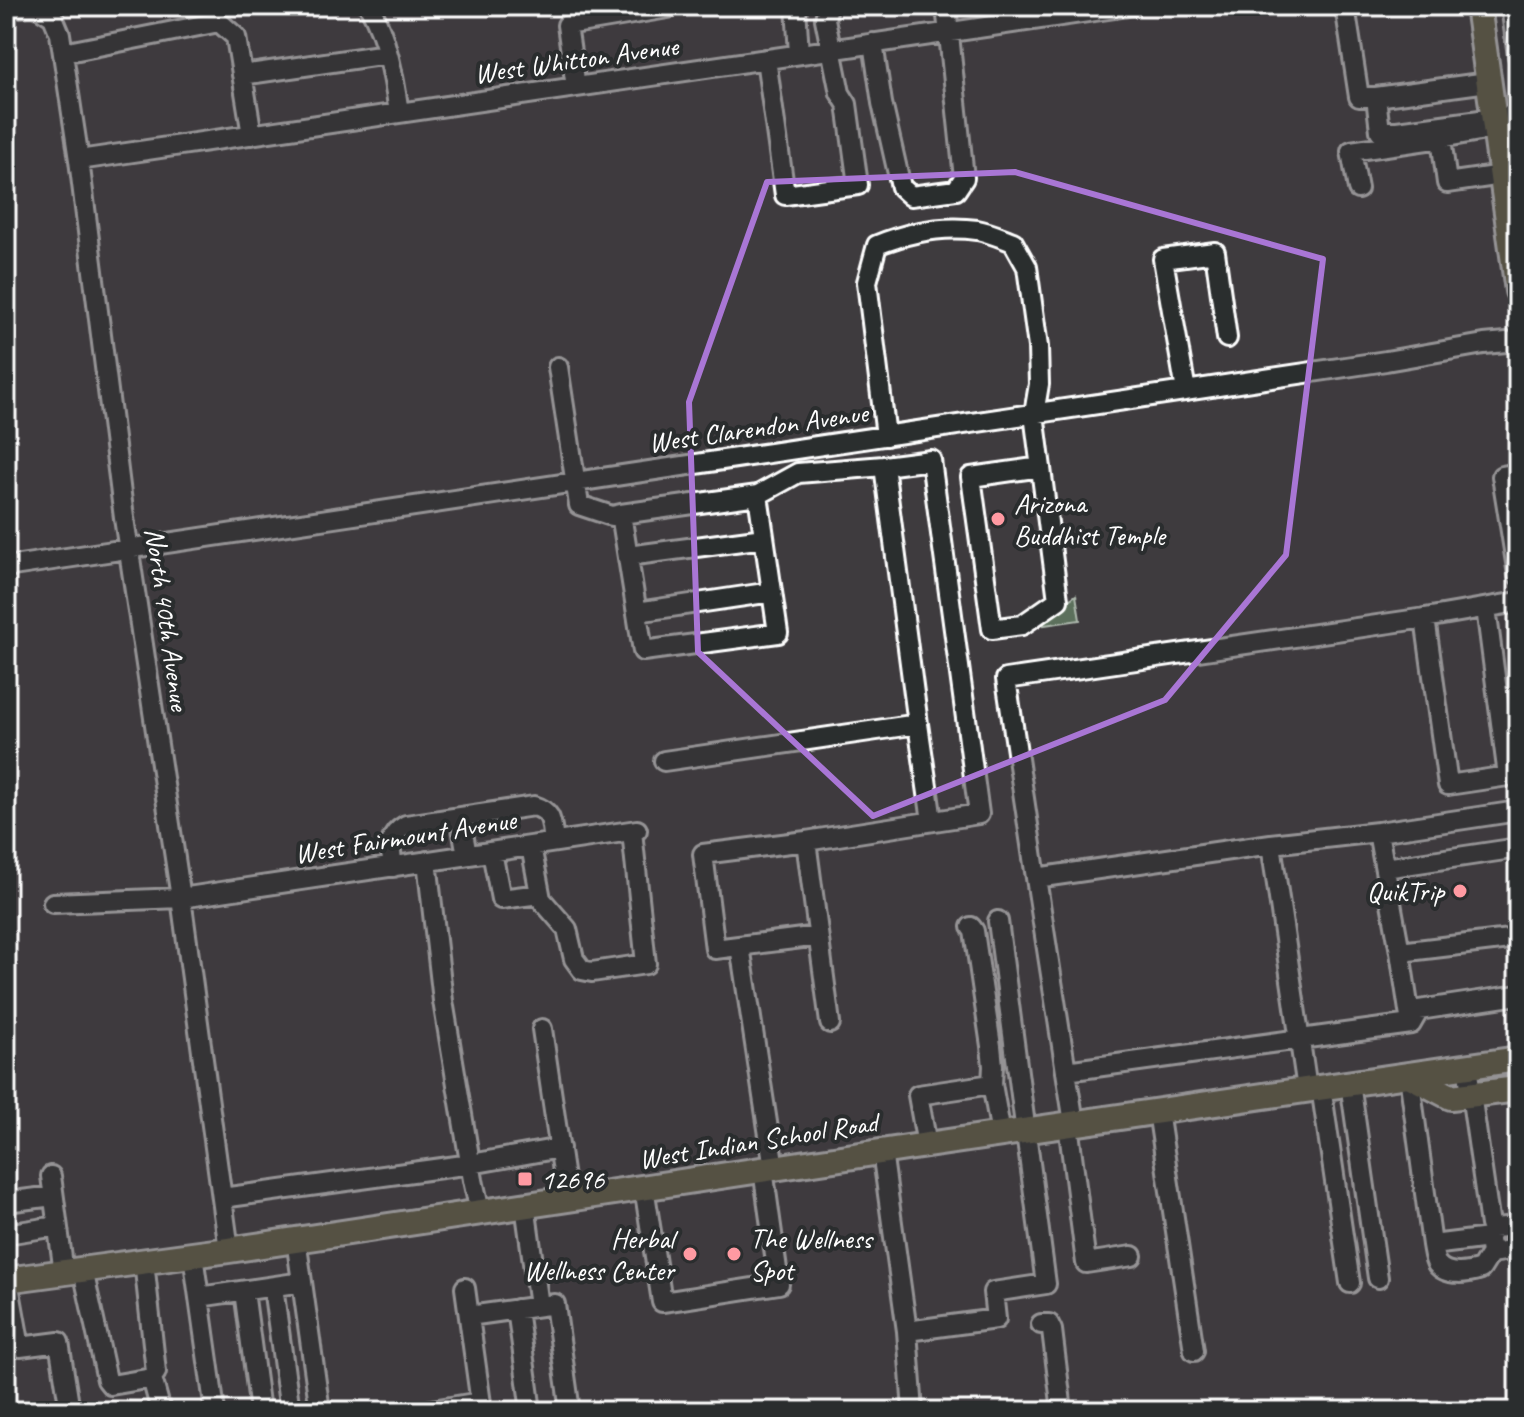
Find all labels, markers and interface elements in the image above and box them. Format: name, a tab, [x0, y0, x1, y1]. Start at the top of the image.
street label: West Whitton Avenue	[472, 28, 682, 91]
street label: West Clarendon Avenue	[646, 395, 872, 460]
place label: Arizona Buddhist Temple	[1014, 486, 1167, 553]
marker: Arizona Buddhist Temple	[989, 510, 1007, 528]
street label: North 40th Avenue	[137, 526, 198, 714]
street label: West Fairmount Avenue	[292, 801, 520, 871]
place label: QuikTrip	[1367, 874, 1446, 909]
marker: QuikTrip	[1451, 882, 1469, 900]
street label: West Indian School Road	[636, 1104, 884, 1177]
place label: 12696	[541, 1162, 605, 1197]
marker: 12696	[516, 1170, 534, 1188]
place label: Herbal Wellness Center	[524, 1221, 679, 1288]
place label: The Wellness Spot	[750, 1221, 874, 1288]
marker: Herbal Wellness Center	[681, 1245, 699, 1263]
marker: The Wellness Spot	[725, 1245, 743, 1263]

